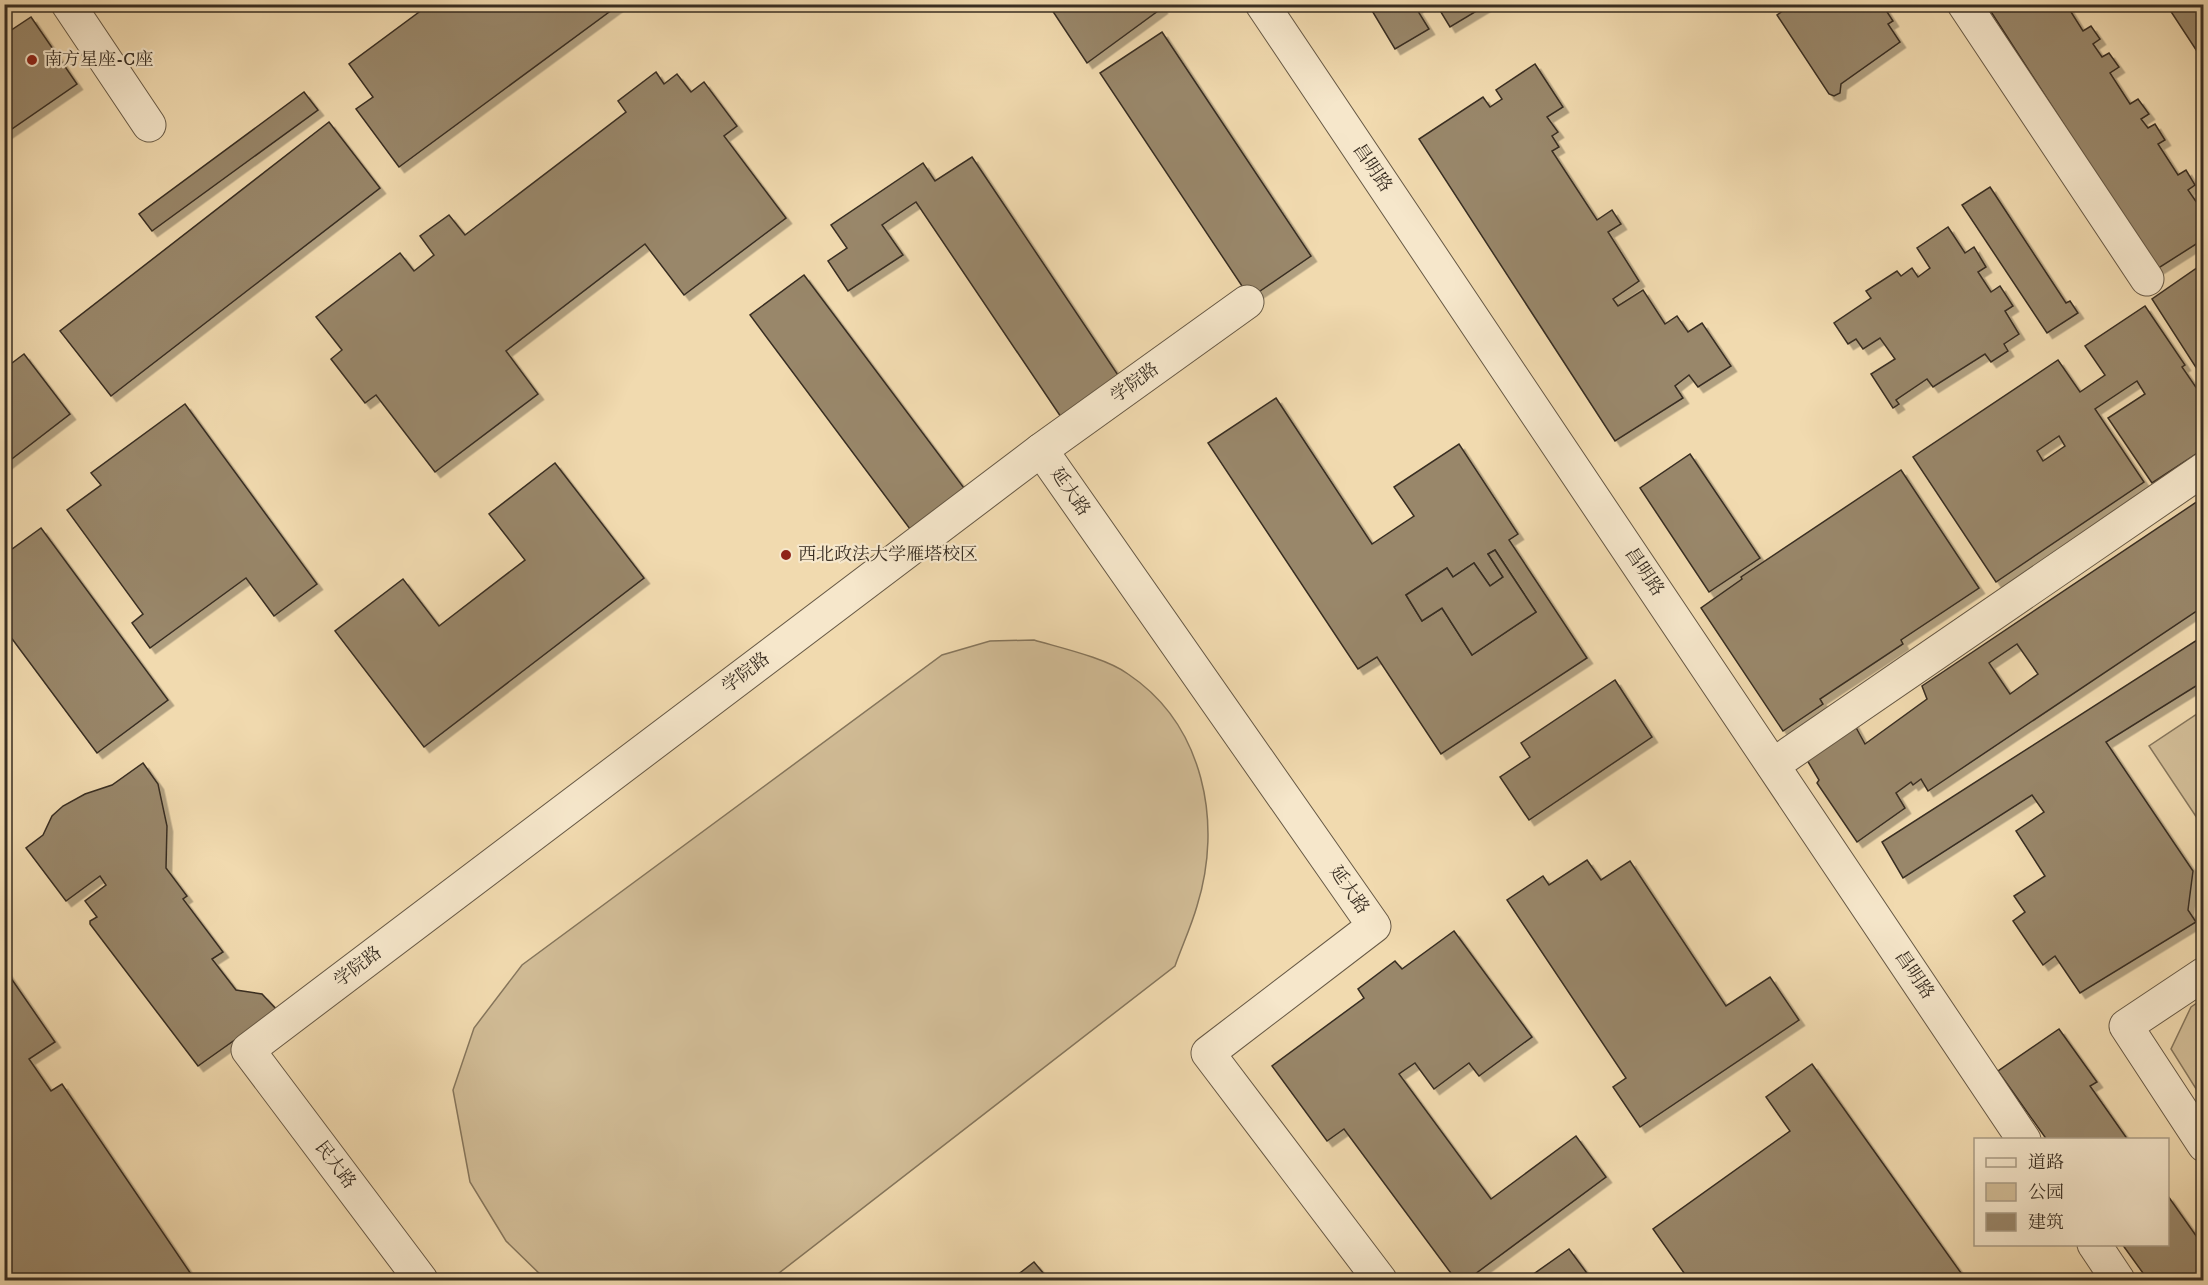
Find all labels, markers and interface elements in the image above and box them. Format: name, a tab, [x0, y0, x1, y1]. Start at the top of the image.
place label: 南方星座-C座	[44, 49, 153, 71]
marker: 南方星座-C座	[25, 53, 39, 67]
street label: 昌明路	[1348, 139, 1396, 197]
street label: 学院路	[1107, 358, 1163, 408]
street label: 延大路	[1046, 464, 1094, 520]
street label: 昌明路	[1620, 543, 1668, 601]
place label: 西北政法大学雁塔校区	[798, 544, 978, 566]
marker: 西北政法大学雁塔校区	[779, 548, 793, 562]
street label: 学院路	[718, 648, 774, 698]
street label: 延大路	[1325, 862, 1373, 918]
street label: 学院路	[330, 942, 386, 992]
street label: 昌明路	[1890, 946, 1938, 1004]
street label: 民大路	[310, 1137, 360, 1193]
legend	[1974, 1138, 2169, 1246]
text: 道路	[2028, 1152, 2064, 1174]
text: 公园	[2028, 1182, 2064, 1204]
text: 建筑	[2028, 1212, 2064, 1234]

